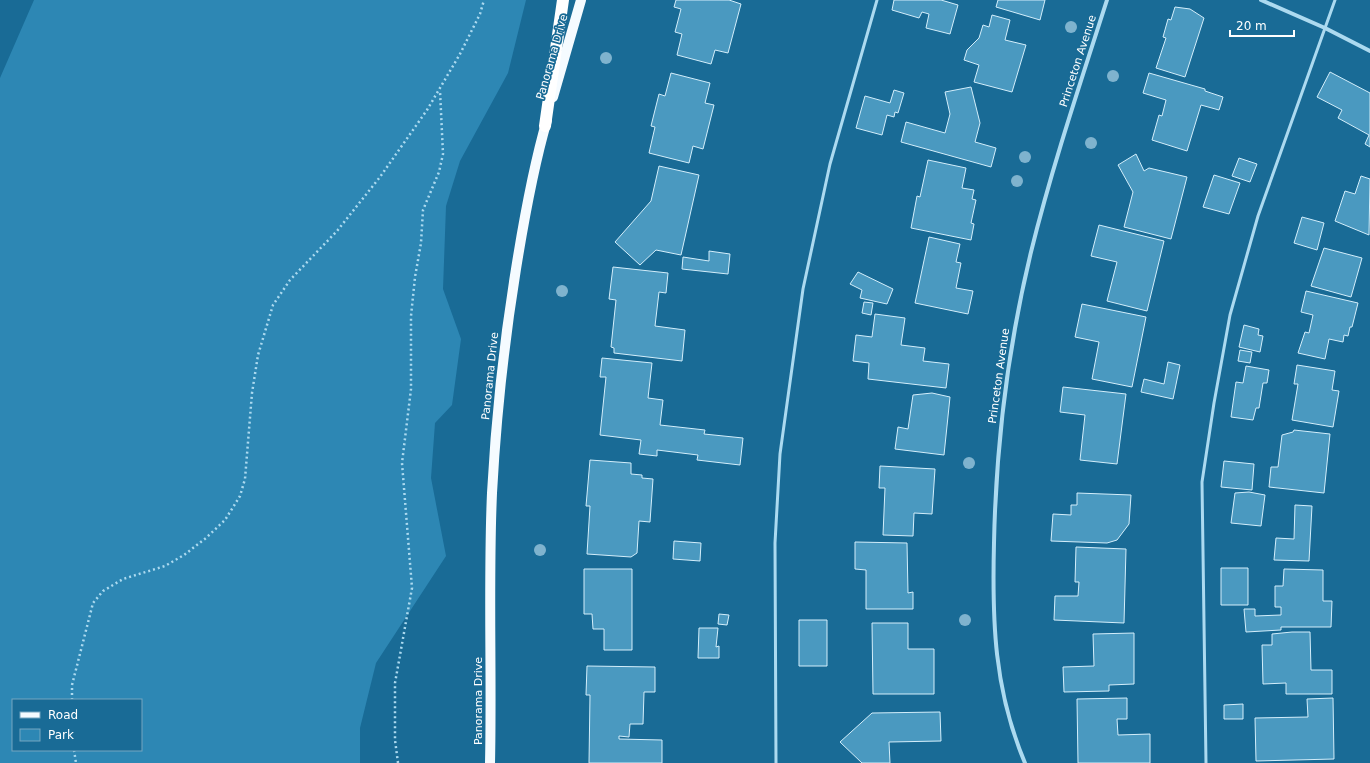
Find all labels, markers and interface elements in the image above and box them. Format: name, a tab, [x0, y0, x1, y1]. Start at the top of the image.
scale bar	[1230, 12, 1294, 38]
street label: Panorama Drive	[534, 13, 570, 101]
street label: Princeton Avenue	[1057, 13, 1099, 109]
text: 20 m	[1236, 19, 1267, 33]
street label: Princeton Avenue	[986, 327, 1012, 425]
street label: Panorama Drive	[479, 331, 501, 421]
street label: Panorama Drive	[472, 657, 485, 745]
legend	[12, 699, 142, 751]
text: Road	[48, 708, 78, 722]
text: Park	[48, 728, 74, 742]

